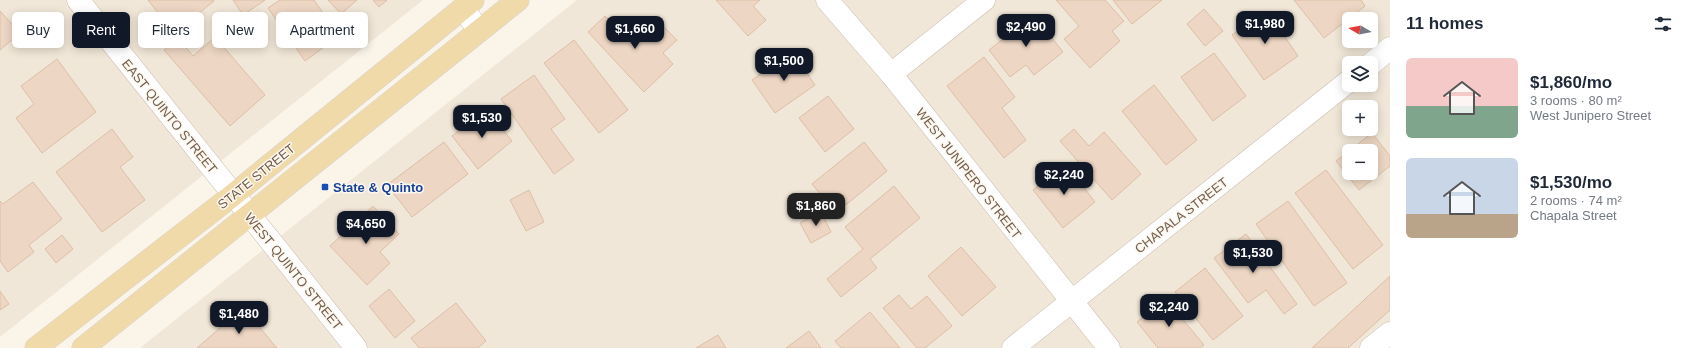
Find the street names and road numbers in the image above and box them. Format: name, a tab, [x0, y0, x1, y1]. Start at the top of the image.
street label: EAST QUINTO STREET	[119, 56, 220, 176]
street label: WEST JUNIPERO STREET	[913, 105, 1024, 242]
street label: STATE STREET	[215, 141, 298, 212]
street label: CHAPALA STREET	[1132, 174, 1231, 256]
street label: WEST QUINTO STREET	[242, 210, 345, 333]

